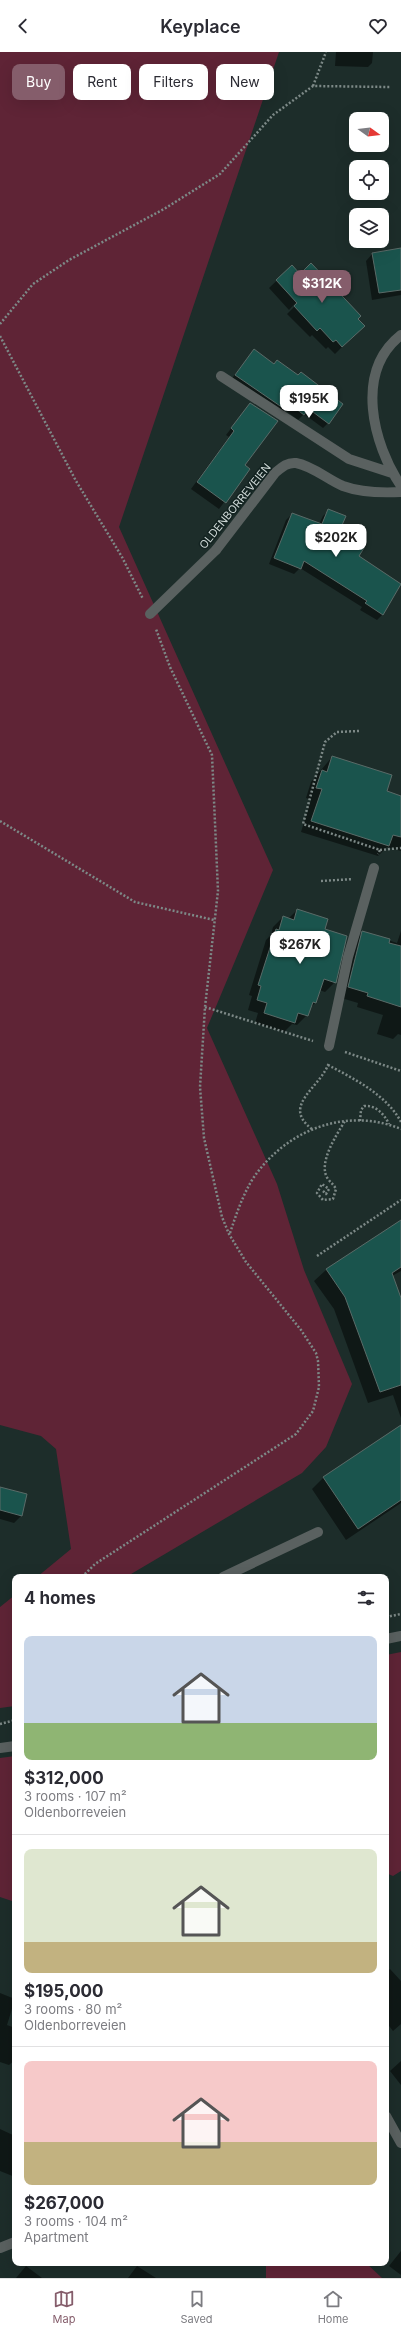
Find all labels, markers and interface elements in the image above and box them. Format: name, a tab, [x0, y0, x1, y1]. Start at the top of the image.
icon: back	[12, 15, 34, 37]
icon: heart	[367, 15, 389, 37]
text: Keyplace	[160, 16, 241, 37]
chip: Buy	[12, 64, 65, 100]
chip: Rent	[73, 64, 131, 100]
chip: Filters	[139, 64, 208, 100]
chip: New	[216, 64, 274, 100]
north arrow	[349, 112, 389, 152]
map controls	[349, 112, 389, 248]
button: locate	[349, 160, 389, 200]
button: layers	[349, 208, 389, 248]
pin: $312K	[294, 270, 350, 304]
text: $312K	[302, 275, 342, 291]
pin: $195K	[281, 385, 337, 419]
text: $195K	[289, 390, 329, 406]
street label: OLDENBORREVEIEN	[196, 460, 274, 552]
pin: $202K	[308, 524, 364, 558]
text: $202K	[314, 529, 358, 545]
pin: $267K	[272, 931, 328, 965]
text: $267K	[279, 936, 321, 952]
icon: filters	[355, 1587, 377, 1609]
text: 4 homes	[24, 1588, 96, 1608]
icon: home	[165, 1662, 237, 1734]
text: $312,000	[24, 1768, 104, 1788]
text: 3 rooms · 107 m²	[24, 1788, 127, 1804]
text: Oldenborreveien	[24, 1804, 126, 1820]
icon: home	[165, 1875, 237, 1947]
text: $195,000	[24, 1981, 104, 2001]
text: 3 rooms · 80 m²	[24, 2001, 122, 2017]
text: Oldenborreveien	[24, 2017, 126, 2033]
icon: home	[165, 2087, 237, 2159]
text: $267,000	[24, 2193, 104, 2213]
text: 3 rooms · 104 m²	[24, 2213, 128, 2229]
text: Apartment	[24, 2229, 89, 2245]
tab: Map	[53, 2288, 75, 2326]
tab: Saved	[180, 2288, 213, 2326]
tab: Home	[318, 2288, 348, 2326]

